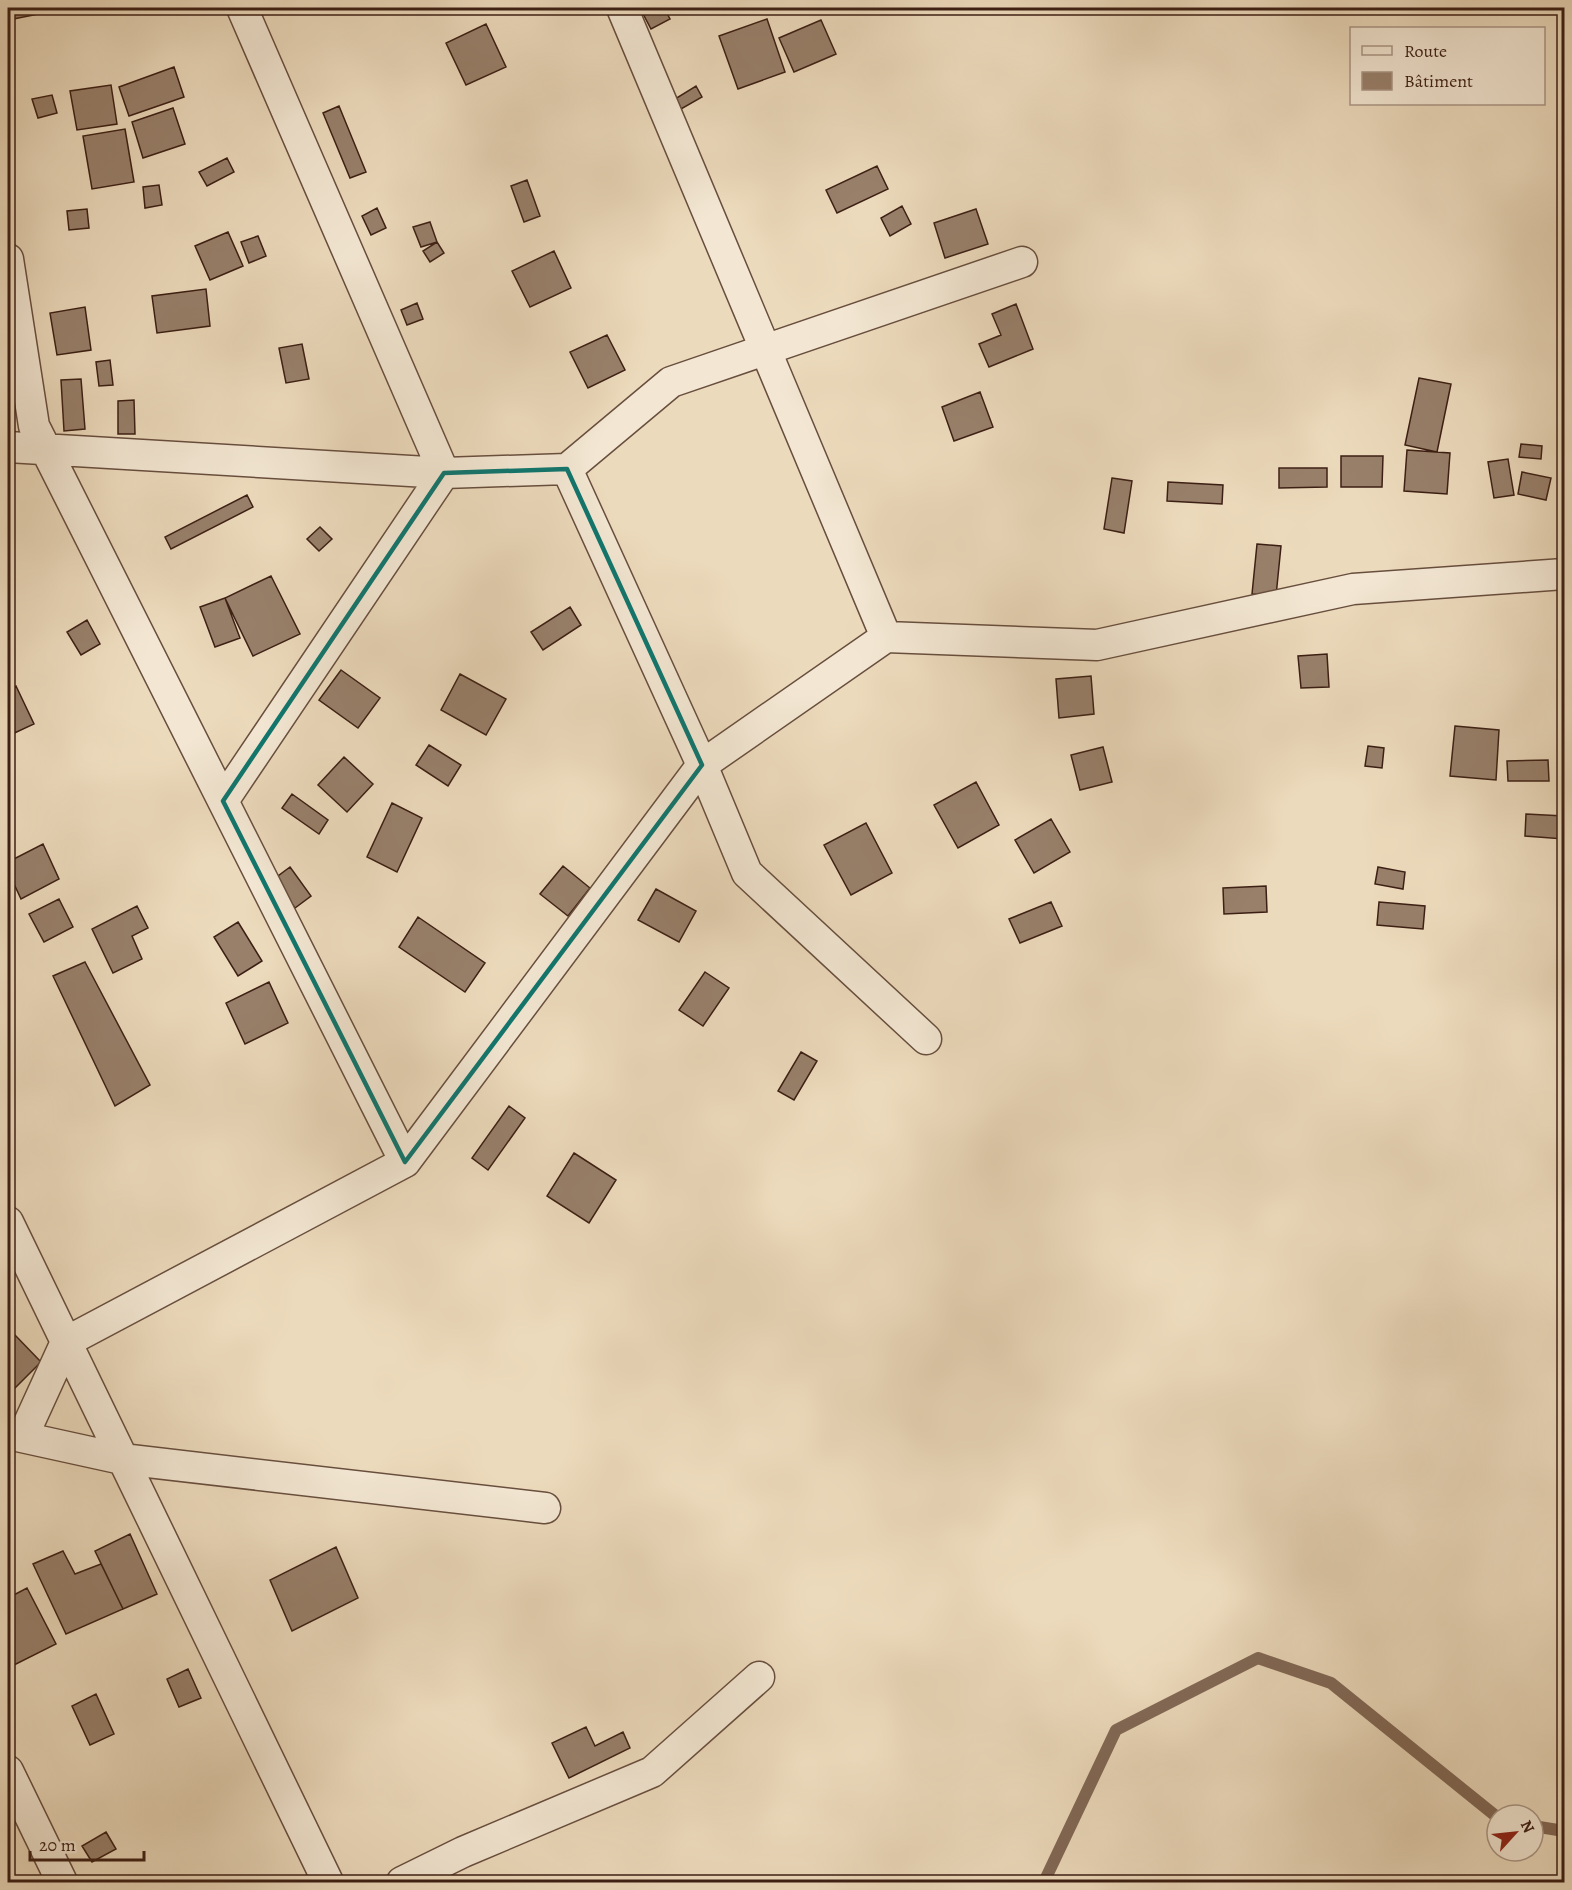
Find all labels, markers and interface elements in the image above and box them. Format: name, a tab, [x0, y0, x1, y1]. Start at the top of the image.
legend	[1350, 27, 1545, 105]
text: Route	[1404, 39, 1447, 63]
text: Bâtiment	[1404, 69, 1473, 93]
north arrow	[1485, 1803, 1545, 1863]
text: N	[1515, 1816, 1540, 1837]
scale bar	[30, 1824, 144, 1862]
text: 20 m	[39, 1833, 76, 1857]

